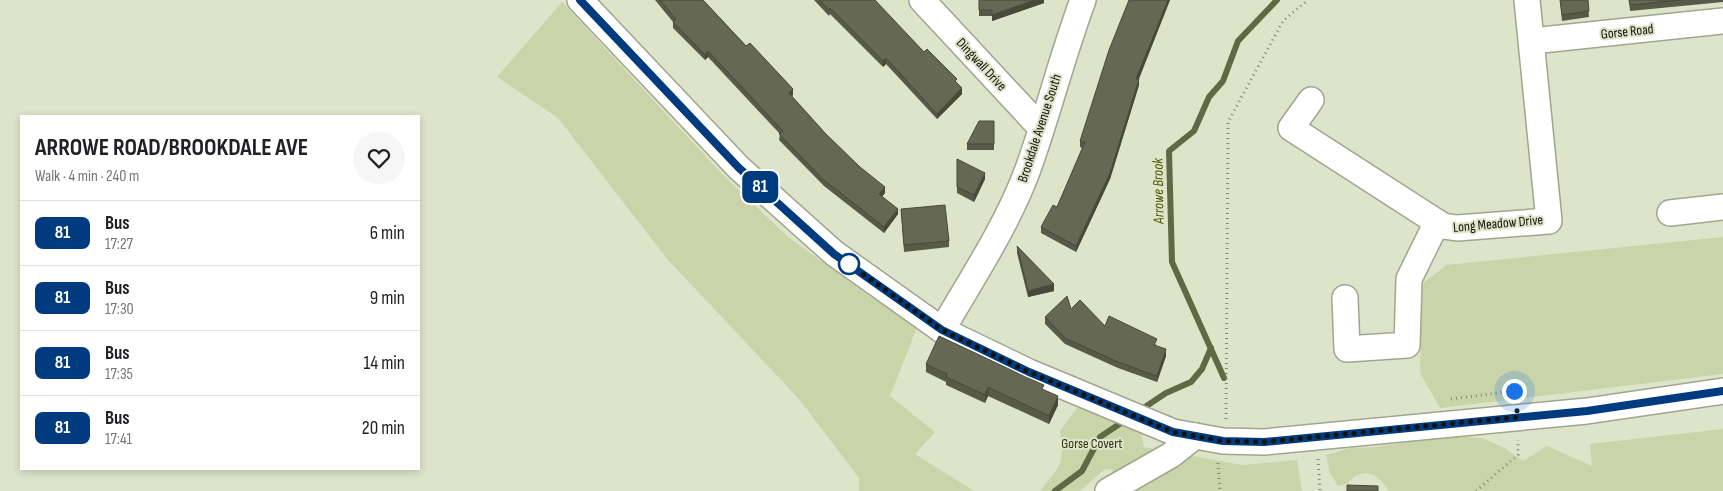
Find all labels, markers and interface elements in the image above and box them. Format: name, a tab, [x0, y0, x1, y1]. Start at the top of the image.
street label: Gorse Road	[1600, 20, 1654, 43]
street label: Dingwall Drive	[953, 34, 1010, 94]
street label: Brookdale Avenue South	[1014, 72, 1065, 184]
button: heart	[353, 132, 405, 184]
text: ARROWE ROAD/BROOKDALE AVE	[35, 133, 308, 162]
water label: Arrowe Brook	[1148, 158, 1169, 225]
text: Walk · 4 min · 240 m	[35, 167, 139, 186]
line badge: 81	[738, 171, 782, 203]
text: 81	[752, 176, 768, 197]
street label: Long Meadow Drive	[1452, 211, 1544, 236]
text: Bus	[105, 212, 130, 235]
text: 81	[55, 222, 70, 243]
text: 6 min	[370, 222, 405, 245]
text: 17:27	[105, 235, 133, 254]
unlabelled marker	[838, 253, 860, 275]
text: Bus	[105, 277, 130, 300]
text: 81	[55, 287, 70, 308]
text: 9 min	[370, 287, 405, 310]
text: 17:30	[105, 300, 134, 319]
text: Bus	[105, 342, 130, 365]
text: 81	[55, 352, 70, 373]
text: 14 min	[364, 352, 405, 375]
text: 17:35	[105, 365, 133, 384]
your location	[1502, 379, 1527, 404]
text: Bus	[105, 407, 130, 430]
text: 81	[55, 417, 70, 438]
text: 20 min	[362, 417, 405, 440]
text: 17:41	[105, 430, 132, 449]
park label: Gorse Covert	[1061, 435, 1123, 452]

